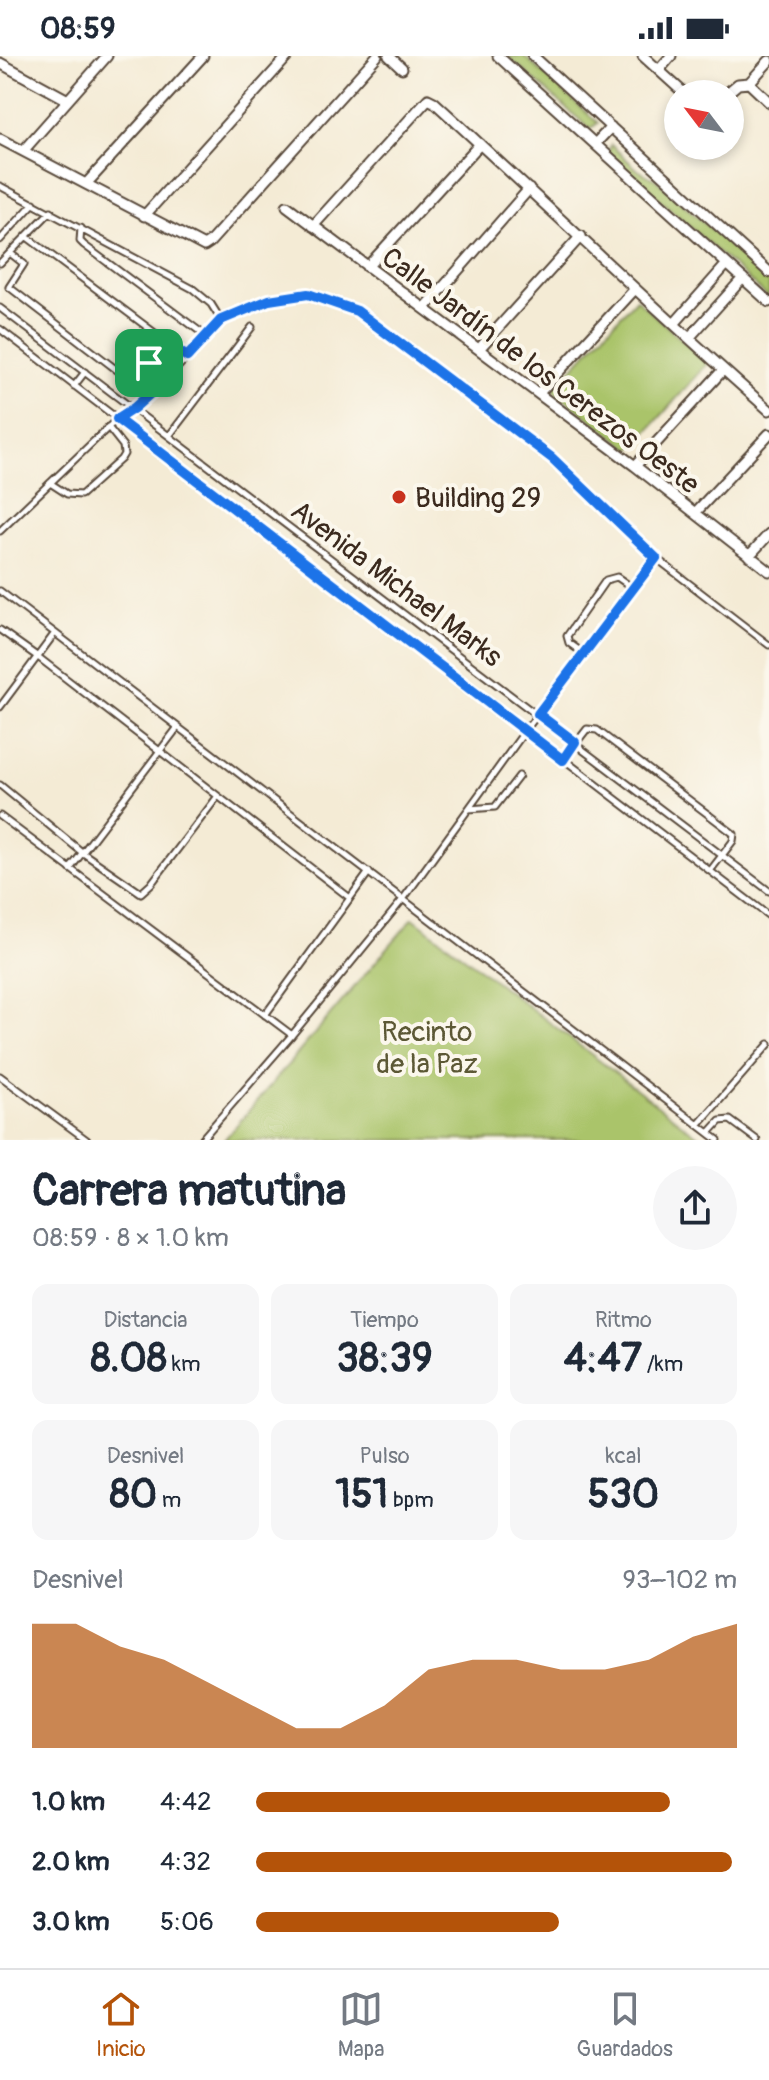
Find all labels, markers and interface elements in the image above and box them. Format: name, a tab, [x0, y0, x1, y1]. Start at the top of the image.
text: 08:59	[40, 10, 115, 47]
north arrow	[664, 80, 744, 160]
map controls	[664, 80, 744, 160]
street label: Calle Jardín de los Cerezos Oeste	[374, 240, 706, 502]
pin	[115, 329, 183, 397]
icon: arrive	[127, 341, 171, 385]
place label: Building 29	[415, 481, 541, 516]
marker: Building 29	[390, 488, 408, 506]
street label: Avenida Michael Marks	[284, 493, 509, 675]
park label: Recinto de la Paz	[376, 1015, 478, 1082]
text: Carrera matutina	[32, 1164, 346, 1219]
button: share	[653, 1166, 737, 1250]
text: 08:59 · 8 × 1.0 km	[32, 1222, 229, 1254]
text: Distancia	[104, 1306, 187, 1334]
text: Tiempo	[350, 1306, 419, 1334]
text: Ritmo	[595, 1306, 652, 1334]
text: 8.08	[91, 1334, 167, 1383]
text: 38:39	[336, 1334, 433, 1383]
text: 4:47	[564, 1334, 642, 1383]
text: km	[167, 1350, 200, 1378]
text: /km	[642, 1350, 683, 1378]
text: Desnivel	[107, 1442, 184, 1470]
text: Pulso	[359, 1442, 410, 1470]
text: kcal	[606, 1442, 641, 1470]
text: 80	[110, 1470, 157, 1519]
text: 151	[335, 1470, 388, 1519]
text: 530	[588, 1470, 659, 1519]
text: m	[157, 1486, 181, 1514]
text: bpm	[388, 1486, 434, 1514]
text: Desnivel	[32, 1564, 124, 1596]
text: 93–102 m	[623, 1564, 737, 1596]
text: 1.0 km	[32, 1786, 105, 1818]
text: 4:42	[160, 1786, 212, 1818]
text: 2.0 km	[32, 1846, 110, 1878]
text: 4:32	[160, 1846, 211, 1878]
text: 3.0 km	[32, 1906, 110, 1938]
text: 5:06	[160, 1906, 214, 1938]
tab: Inicio	[96, 1987, 146, 2063]
tab: Mapa	[338, 1987, 384, 2063]
tab: Guardados	[577, 1987, 673, 2063]

